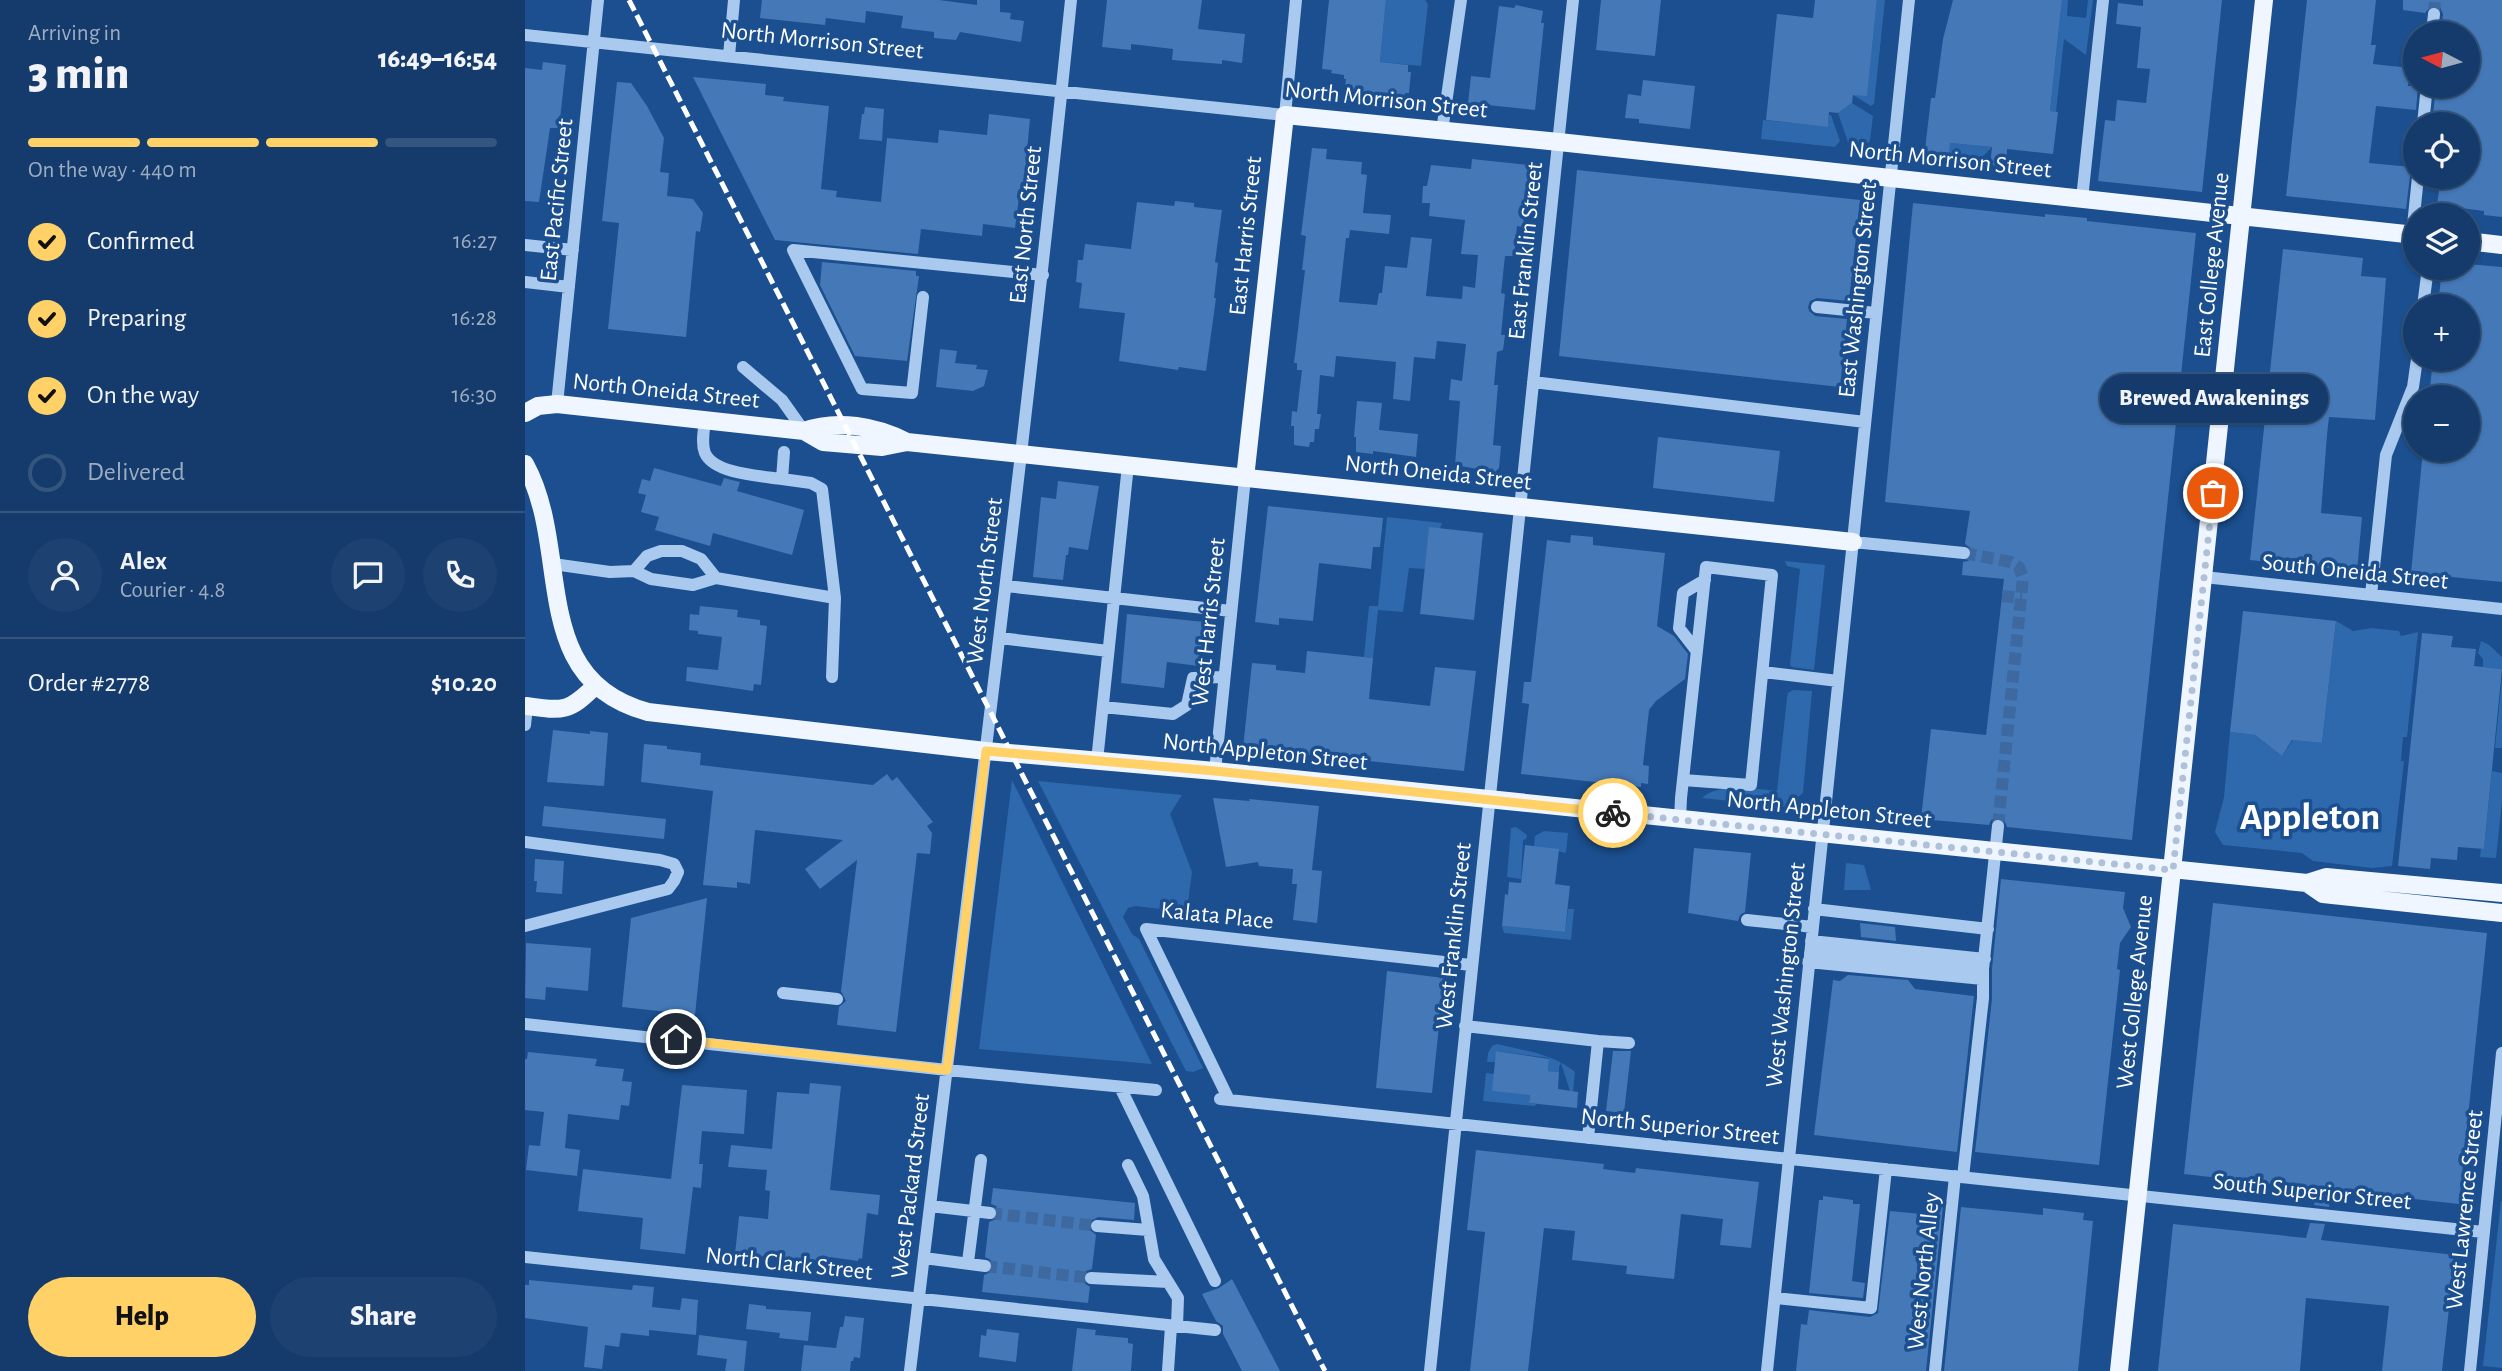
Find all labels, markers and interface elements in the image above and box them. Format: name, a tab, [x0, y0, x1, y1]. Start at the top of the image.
street label: North Morrison Street	[719, 18, 925, 64]
north arrow	[2403, 21, 2480, 98]
map controls	[2403, 21, 2480, 462]
text: Arriving in	[28, 22, 121, 45]
text: 16:49–16:54	[378, 46, 497, 72]
text: 3 min	[28, 51, 129, 97]
street label: North Morrison Street	[1283, 77, 1489, 123]
button: locate	[2403, 112, 2480, 189]
street label: East Pacific Street	[537, 117, 578, 283]
street label: North Morrison Street	[1847, 137, 2053, 183]
street label: East North Street	[1006, 145, 1046, 305]
street label: East Harris Street	[1226, 155, 1266, 317]
text: On the way · 440 m	[28, 159, 197, 182]
street label: East Franklin Street	[1505, 161, 1547, 341]
street label: East College Avenue	[2190, 171, 2234, 359]
street label: East Washington Street	[1835, 181, 1881, 399]
button: layers	[2403, 203, 2480, 280]
icon: check	[28, 223, 66, 261]
text: Confirmed	[87, 228, 195, 254]
text: 16:27	[453, 230, 497, 253]
button: +	[2403, 294, 2480, 371]
icon: check	[28, 300, 66, 338]
text: Preparing	[87, 305, 186, 331]
text: 16:28	[452, 307, 497, 330]
street label: North Oneida Street	[571, 369, 761, 413]
callout: Brewed Awakenings	[2099, 374, 2327, 423]
icon: check	[28, 377, 66, 415]
text: On the way	[87, 382, 199, 408]
text: 16:30	[451, 384, 497, 407]
button: −	[2403, 385, 2480, 462]
text: Brewed Awakenings	[2119, 387, 2309, 410]
street label: North Oneida Street	[1343, 451, 1533, 495]
text: Delivered	[87, 459, 185, 485]
pin	[2183, 463, 2243, 523]
icon: bag	[2194, 474, 2232, 512]
street label: West North Street	[963, 496, 1007, 666]
street label: West Harris Street	[1188, 536, 1230, 707]
button: person	[28, 538, 102, 612]
button: chat	[331, 538, 405, 612]
button: phone	[423, 538, 497, 612]
text: Alex	[120, 548, 167, 574]
street label: South Oneida Street	[2261, 550, 2450, 594]
text: Courier · 4.8	[120, 579, 225, 602]
text: Order #2778	[28, 670, 150, 696]
text: $10.20	[431, 670, 497, 696]
street label: North Appleton Street	[1161, 729, 1369, 775]
courier	[1578, 778, 1648, 848]
street label: North Appleton Street	[1725, 787, 1933, 833]
icon: bike	[1594, 794, 1632, 832]
district label: Appleton	[2240, 799, 2380, 837]
street label: West Franklin Street	[1432, 841, 1476, 1031]
street label: West Washington Street	[1762, 861, 1810, 1089]
street label: West College Avenue	[2113, 894, 2157, 1090]
street label: Kalata Place	[1159, 898, 1275, 934]
pin	[646, 1009, 706, 1069]
icon: home	[657, 1020, 695, 1058]
street label: West Packard Street	[888, 1092, 934, 1280]
street label: North Superior Street	[1580, 1105, 1781, 1149]
street label: West Lawrence Street	[2443, 1109, 2487, 1311]
street label: South Superior Street	[2212, 1170, 2413, 1214]
street label: West North Alley	[1904, 1191, 1944, 1351]
street label: North Clark Street	[704, 1243, 874, 1285]
button: Help	[28, 1277, 256, 1357]
button: Share	[270, 1277, 497, 1357]

